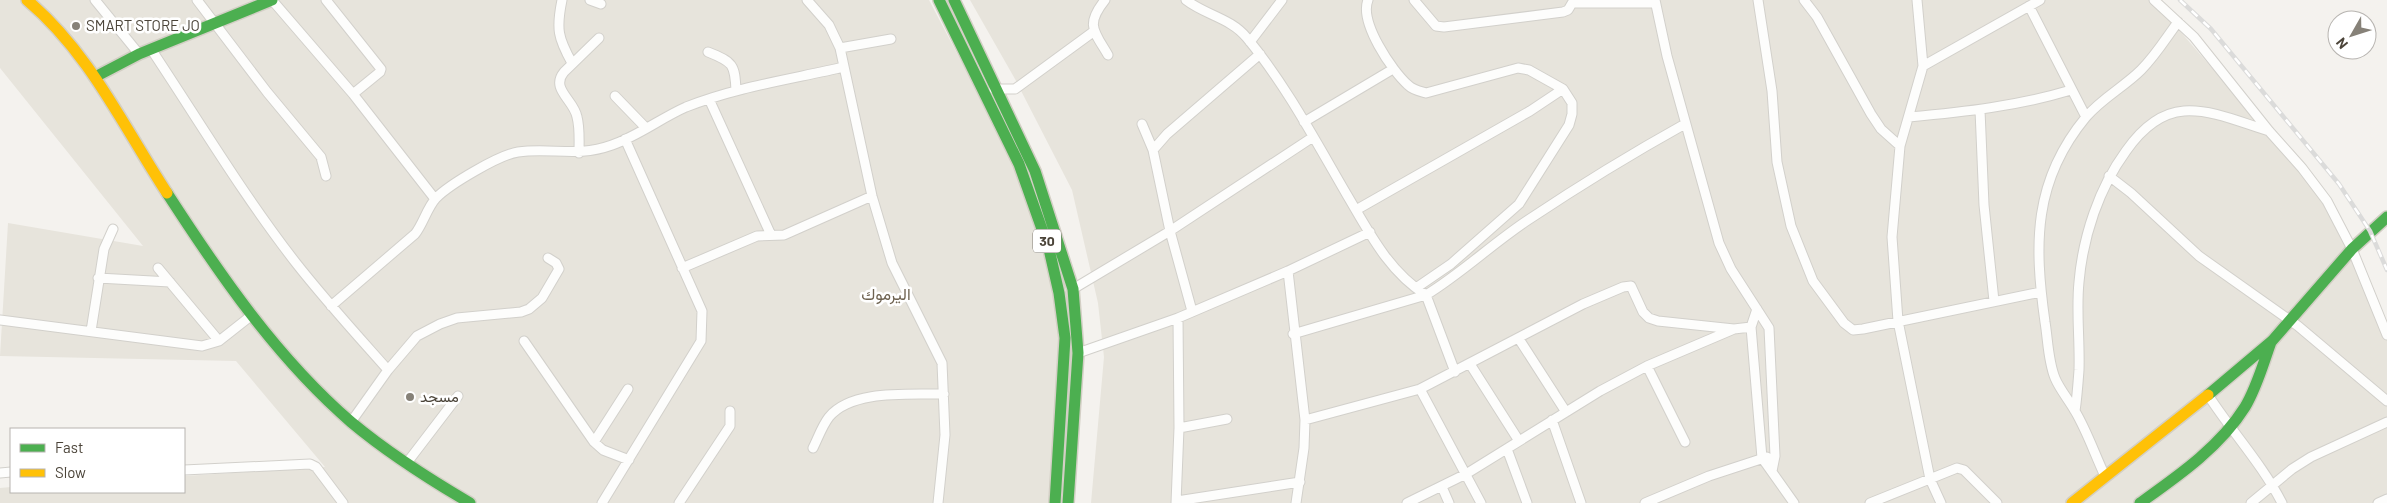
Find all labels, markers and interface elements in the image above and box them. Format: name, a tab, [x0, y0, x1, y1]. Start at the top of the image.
north arrow	[2327, 10, 2377, 60]
place label: SMART STORE JO	[86, 16, 200, 34]
marker: SMART STORE JO	[70, 20, 82, 32]
text: N	[2332, 35, 2351, 52]
road number: 30	[1033, 230, 1061, 252]
district label: اليرموك	[861, 284, 911, 305]
place label: مسجد	[420, 387, 459, 406]
marker: مسجد	[404, 391, 416, 403]
legend	[10, 428, 185, 493]
text: Fast	[55, 438, 83, 456]
text: Slow	[55, 463, 86, 481]

